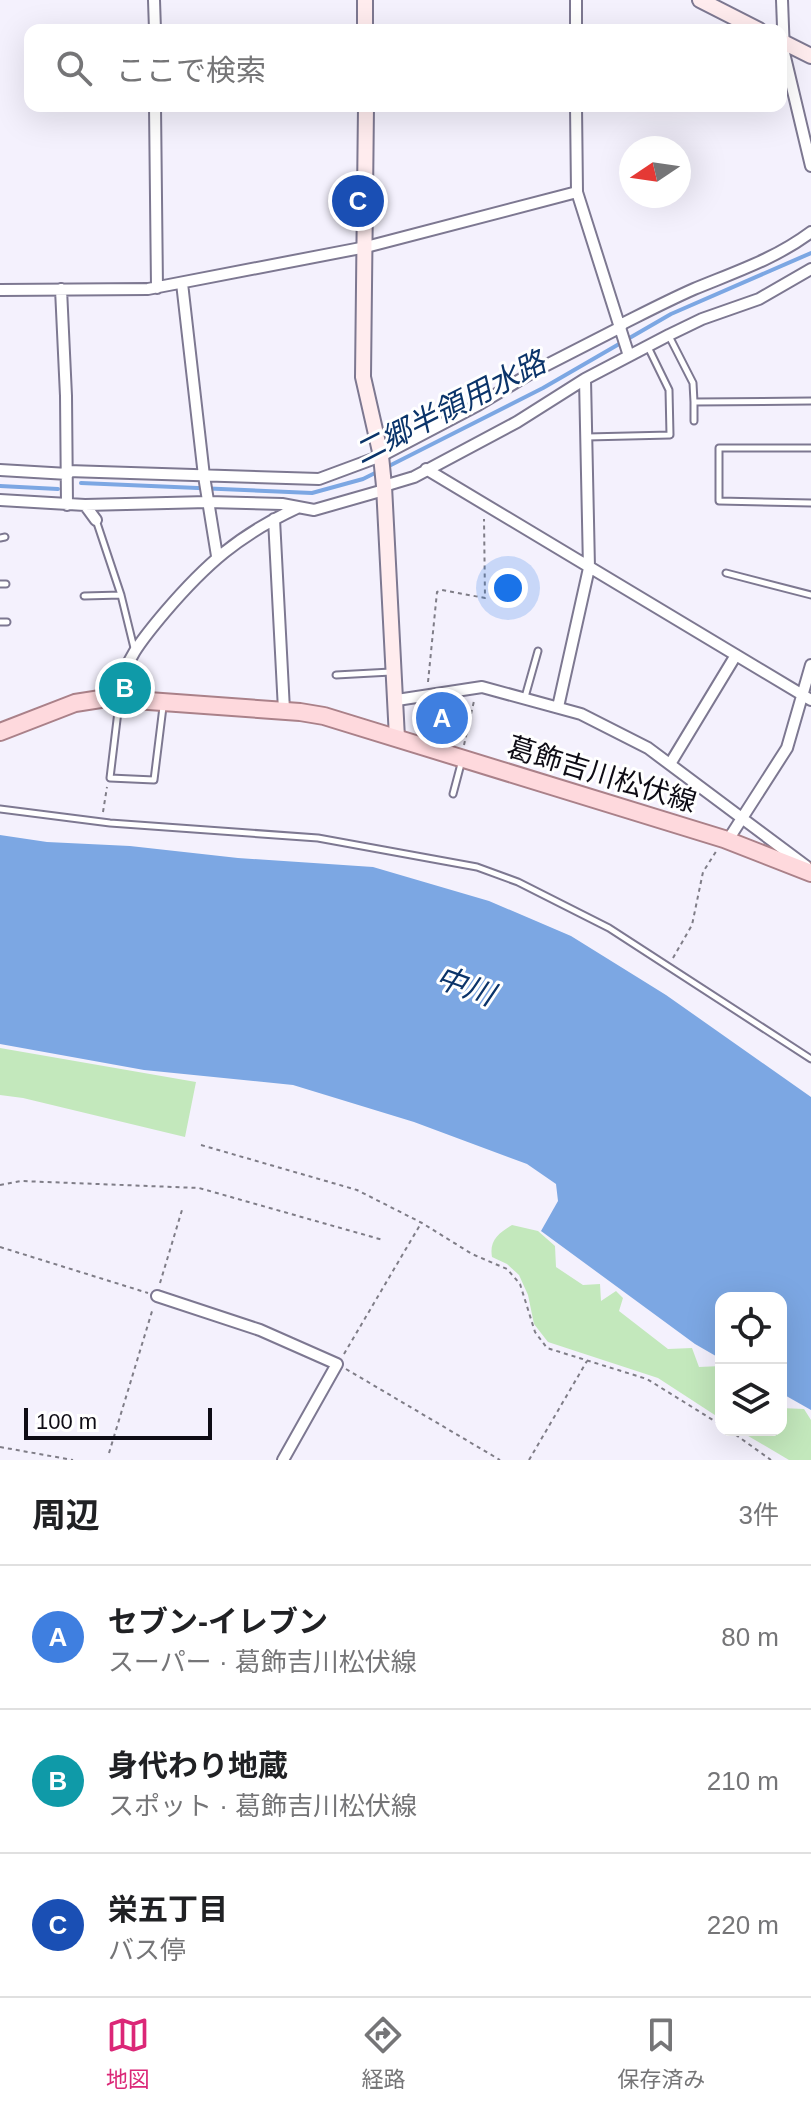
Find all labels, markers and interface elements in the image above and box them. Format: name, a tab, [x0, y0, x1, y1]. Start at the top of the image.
search box	[24, 24, 787, 112]
icon: search	[52, 46, 96, 90]
text: ここで検索	[116, 54, 266, 87]
north arrow	[619, 136, 691, 208]
pin: C	[332, 171, 384, 231]
water label: 二郷半領用水路	[349, 344, 553, 470]
your location	[488, 568, 528, 608]
pin: B	[99, 658, 151, 718]
pin: A	[416, 688, 468, 748]
street label: 葛飾吉川松伏線	[504, 731, 700, 818]
water label: 中川	[431, 960, 502, 1012]
map controls	[715, 1292, 787, 1436]
button: locate	[715, 1292, 787, 1364]
button: layers	[715, 1364, 787, 1436]
scale bar	[24, 1404, 212, 1440]
text: 100 m	[36, 1409, 97, 1434]
text: 周辺	[32, 1496, 100, 1534]
text: 3件	[739, 1500, 779, 1530]
text: セブン-イレブン	[108, 1605, 328, 1638]
text: A	[49, 1622, 67, 1652]
text: 80 m	[721, 1622, 779, 1652]
text: スーパー · 葛飾吉川松伏線	[108, 1647, 417, 1677]
text: 身代わり地蔵	[108, 1749, 288, 1782]
text: B	[49, 1766, 67, 1796]
text: 210 m	[707, 1766, 779, 1796]
text: スポット · 葛飾吉川松伏線	[108, 1791, 417, 1821]
text: 栄五丁目	[108, 1893, 228, 1926]
text: C	[49, 1910, 67, 1940]
text: 220 m	[707, 1910, 779, 1940]
text: バス停	[108, 1935, 186, 1965]
tab: 地図	[106, 2013, 150, 2093]
tab: 経路	[361, 2013, 405, 2093]
tab: 保存済み	[617, 2013, 705, 2093]

